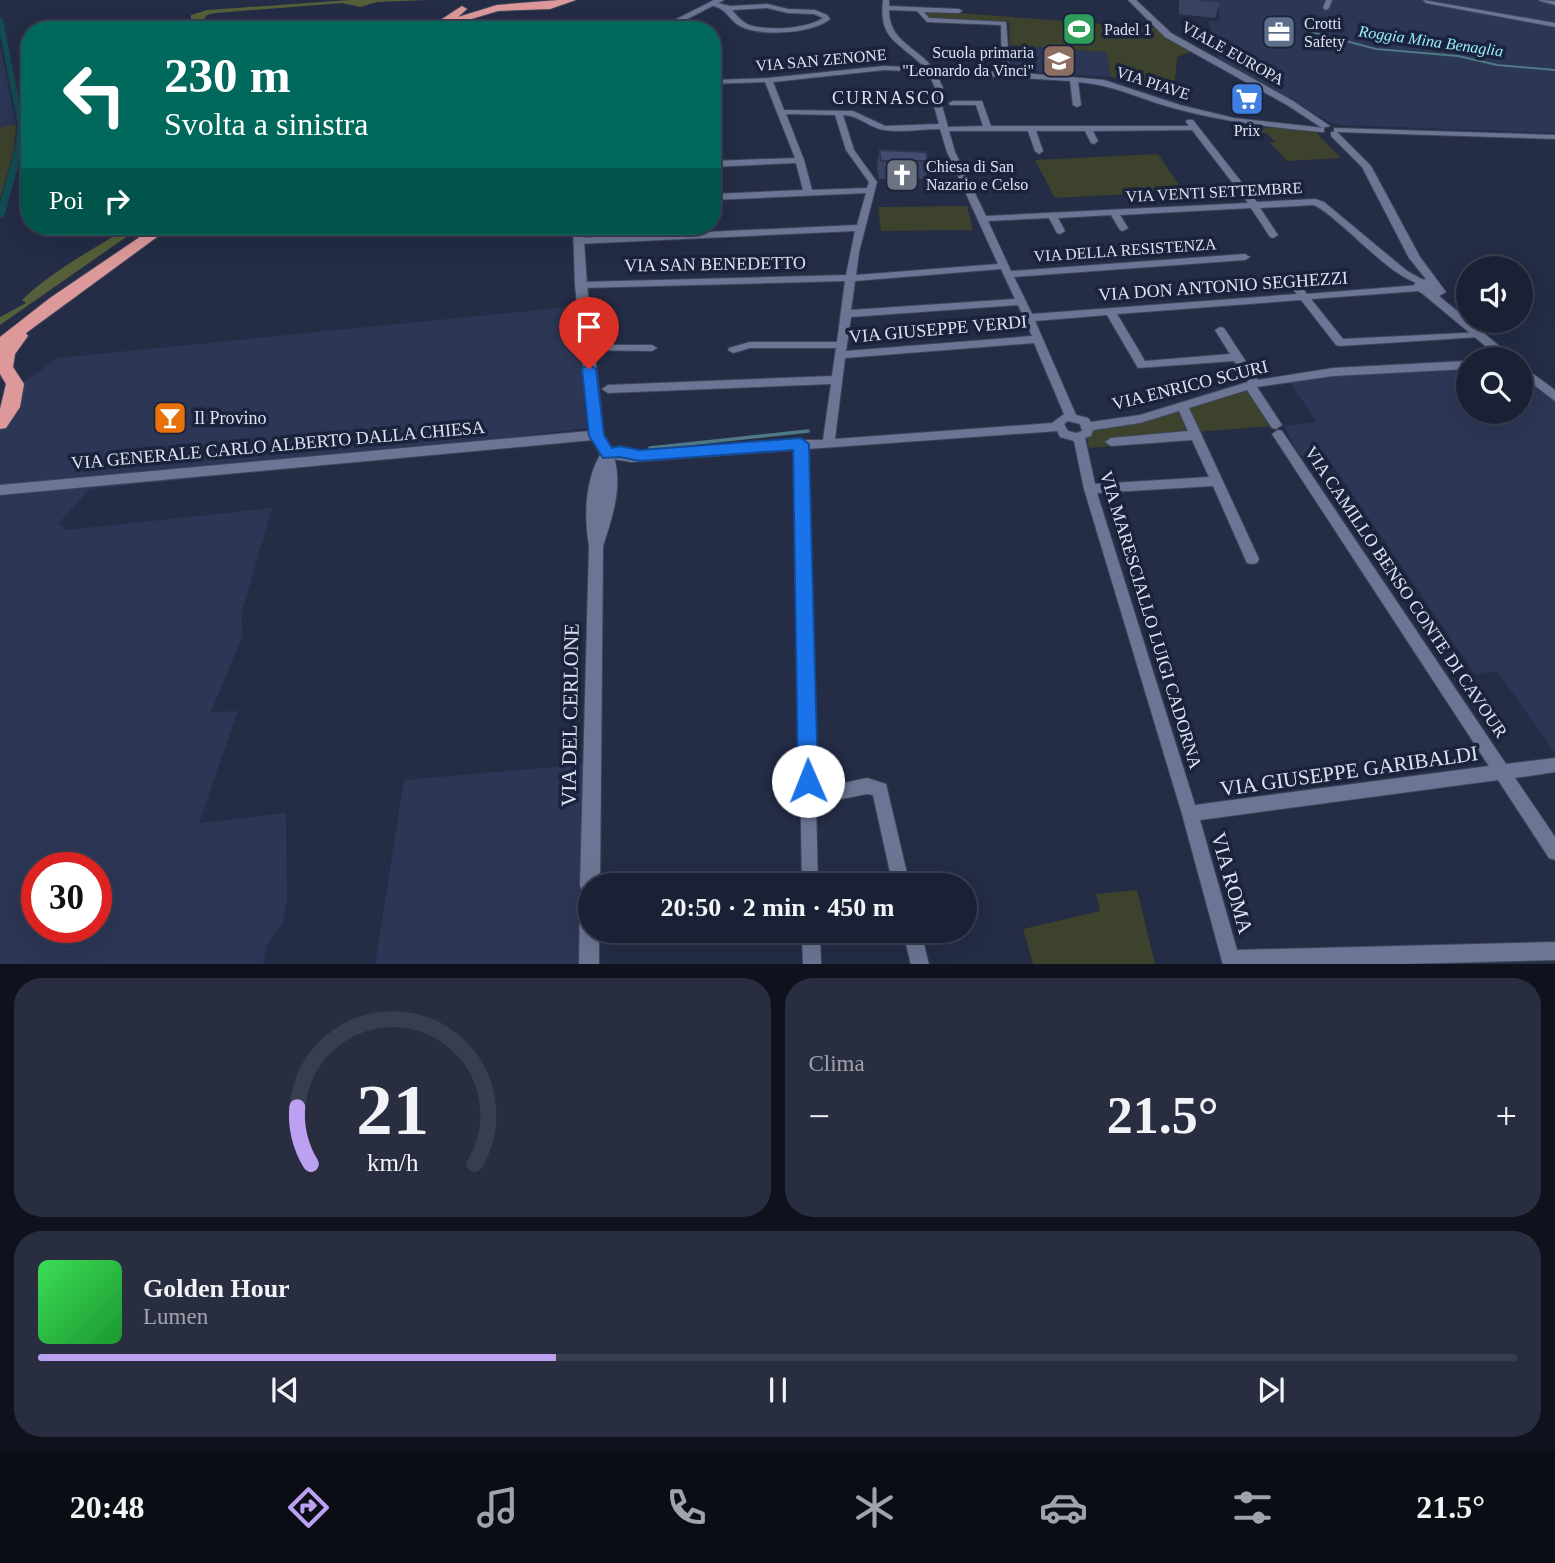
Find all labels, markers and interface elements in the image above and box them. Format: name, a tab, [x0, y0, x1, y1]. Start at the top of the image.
sports icon: Padel 1	[1060, 10, 1098, 48]
office icon: Crotti Safety	[1260, 13, 1298, 51]
place label: Crotti Safety	[1304, 15, 1345, 51]
street label: VIALE EUROPA	[1179, 18, 1288, 88]
place label: Padel 1	[1104, 21, 1152, 38]
water label: Roggia Mina Benaglia	[1357, 22, 1504, 61]
school or university icon: Scuola primaria "Leonardo da Vinci"	[1040, 42, 1078, 80]
place label: Scuola primaria "Leonardo da Vinci"	[902, 44, 1034, 79]
street label: VIA SAN ZENONE	[755, 46, 887, 74]
text: 230 m	[164, 48, 291, 103]
icon: left	[49, 49, 140, 140]
street label: VIA PIAVE	[1114, 63, 1192, 103]
supermarket icon: Prix	[1228, 80, 1266, 118]
district label: CURNASCO	[832, 88, 946, 108]
text: Svolta a sinistra	[164, 106, 368, 142]
place label: Prix	[1234, 122, 1260, 139]
church icon: Chiesa di San Nazario e Celso	[883, 156, 921, 194]
place label: Chiesa di San Nazario e Celso	[926, 158, 1028, 193]
street label: VIA VENTI SETTEMBRE	[1125, 179, 1303, 205]
icon: right	[98, 182, 136, 220]
text: Poi	[49, 186, 84, 215]
street label: VIA DELLA RESISTENZA	[1033, 235, 1217, 265]
street label: VIA SAN BENEDETTO	[624, 252, 806, 276]
map controls	[1456, 256, 1533, 424]
button: sound	[1456, 256, 1533, 333]
street label: VIA DON ANTONIO SEGHEZZI	[1098, 267, 1348, 305]
pin	[559, 297, 619, 369]
icon: arrive	[570, 308, 608, 346]
street label: VIA GIUSEPPE VERDI	[848, 311, 1028, 347]
button: search	[1456, 347, 1533, 424]
street label: VIA ENRICO SCURI	[1110, 356, 1270, 414]
bar icon: Il Provino	[151, 399, 189, 437]
place label: Il Provino	[194, 408, 267, 428]
street label: VIA GENERALE CARLO ALBERTO DALLA CHIESA	[70, 417, 486, 473]
street label: VIA CAMILLO BENSO CONTE DI CAVOUR	[1301, 442, 1511, 742]
street label: VIA MARESCIALLO LUIGI CADORNA	[1096, 469, 1206, 771]
street label: VIA DEL CERLONE	[556, 623, 584, 807]
street label: VIA GIUSEPPE GARIBALDI	[1219, 741, 1479, 801]
position arrow	[771, 744, 845, 818]
street label: VIA ROMA	[1206, 829, 1258, 937]
speed limit sign: 30	[21, 852, 112, 943]
text: 20:50 · 2 min · 450 m	[661, 893, 895, 922]
text: Clima	[809, 1051, 865, 1076]
text: 21	[356, 1069, 429, 1150]
text: 21.5°	[1107, 1087, 1219, 1144]
text: −	[809, 1095, 830, 1137]
text: +	[1496, 1095, 1517, 1137]
text: km/h	[367, 1148, 418, 1175]
text: Golden Hour	[143, 1274, 290, 1303]
text: Lumen	[143, 1304, 208, 1329]
icon: previous	[266, 1371, 304, 1409]
icon: pause	[759, 1371, 797, 1409]
icon: next	[1252, 1371, 1290, 1409]
icon: directions	[284, 1483, 333, 1532]
icon: music	[473, 1483, 522, 1532]
icon: phone	[662, 1483, 711, 1532]
icon: climate	[850, 1483, 899, 1532]
icon: car	[1039, 1483, 1088, 1532]
icon: filters	[1228, 1483, 1277, 1532]
text: 20:48	[70, 1489, 145, 1525]
text: 21.5°	[1416, 1489, 1485, 1525]

